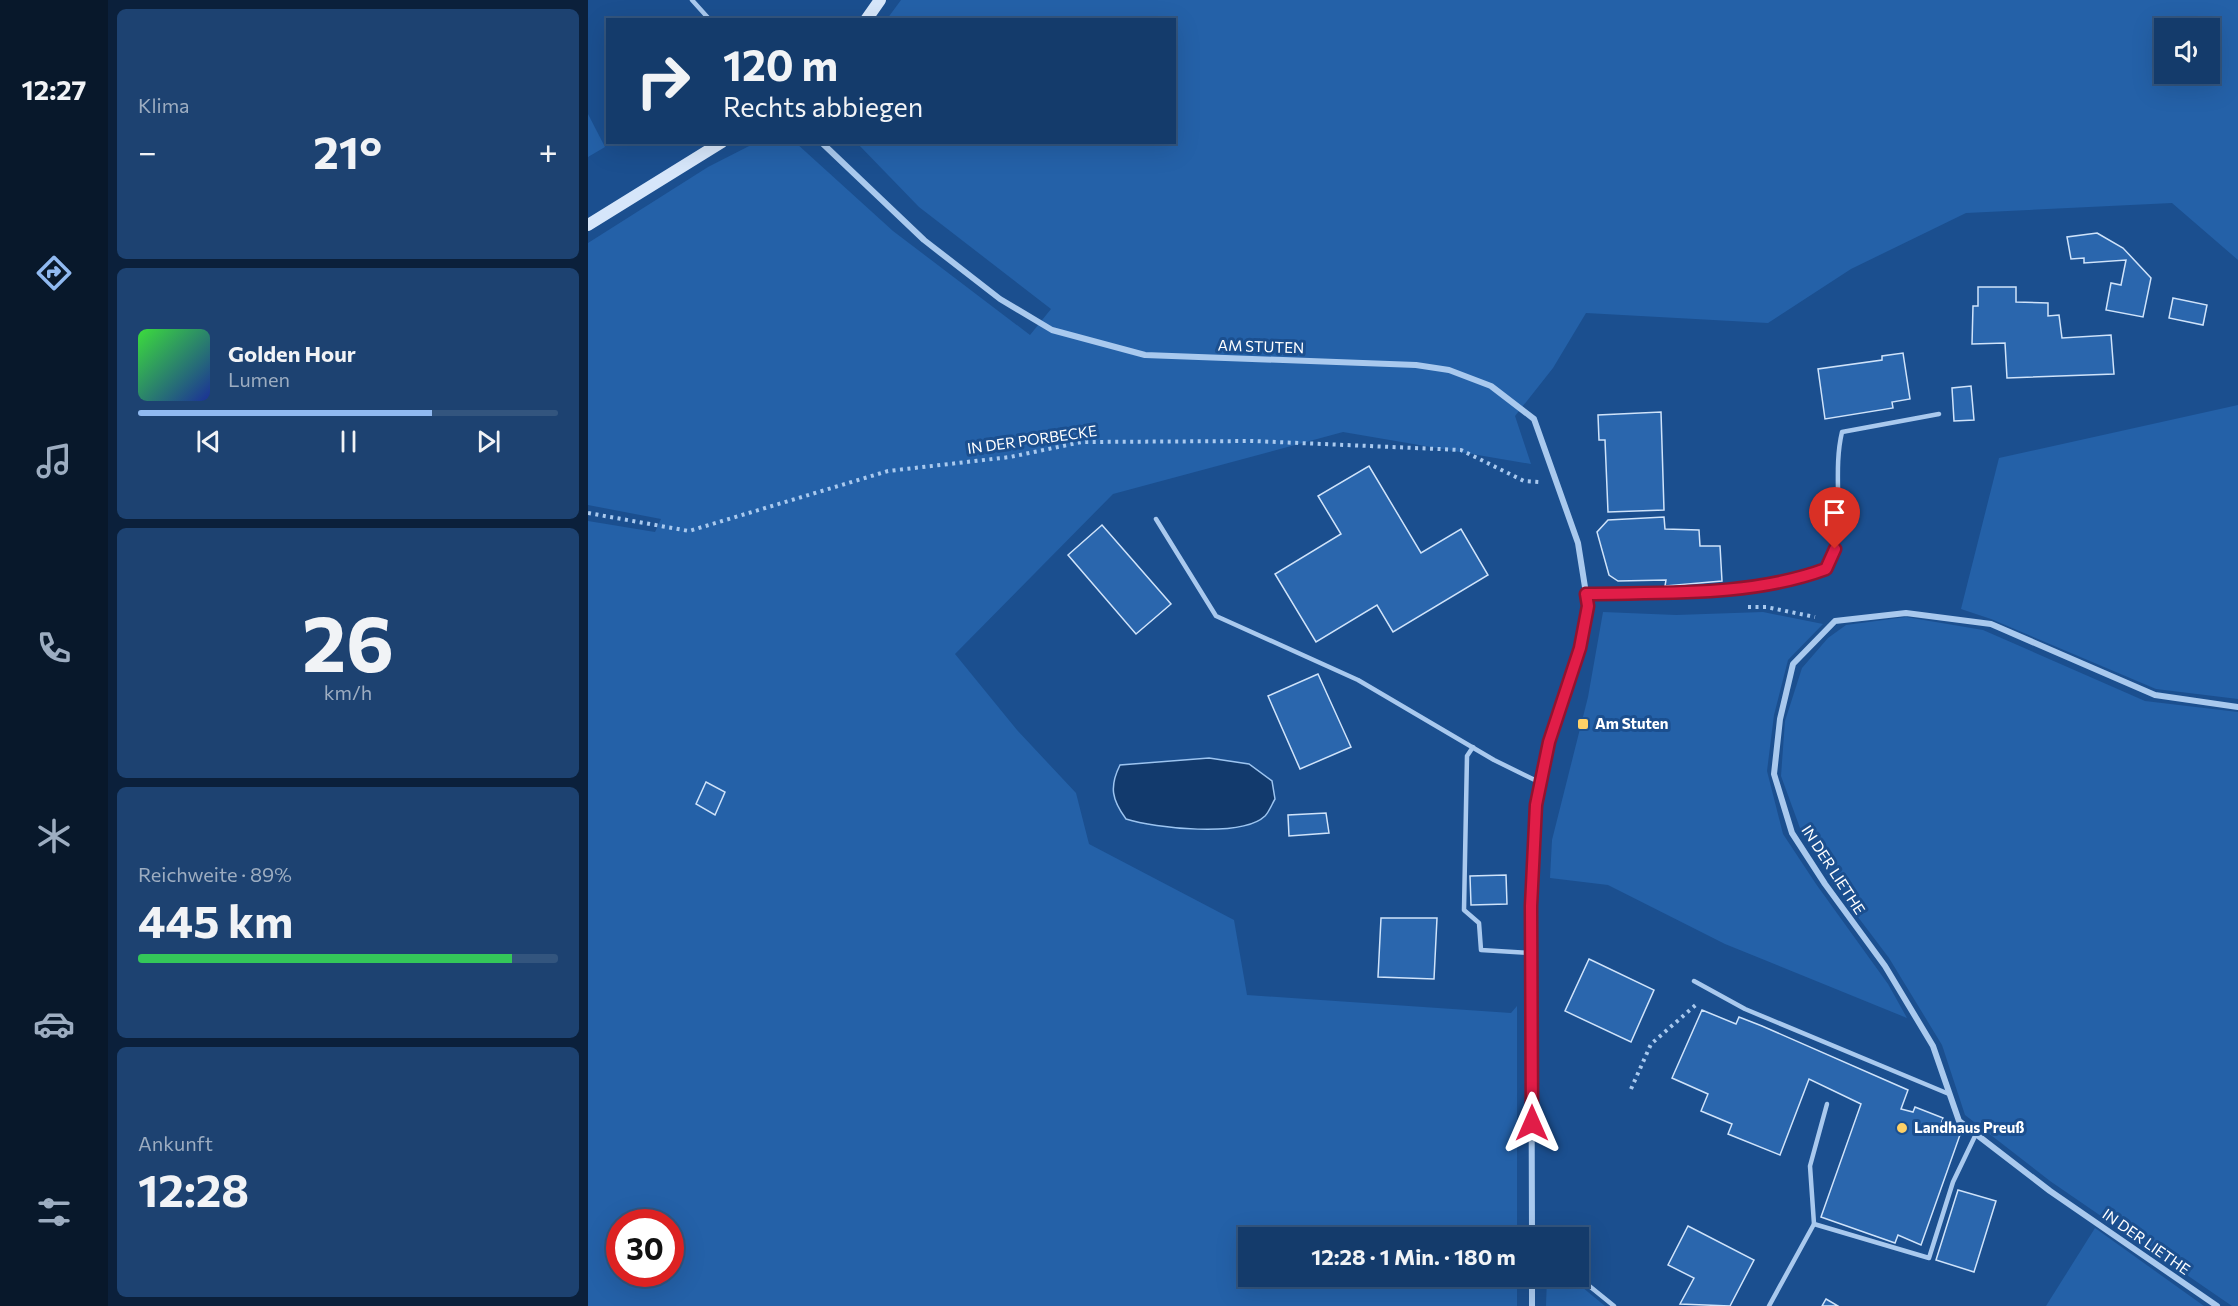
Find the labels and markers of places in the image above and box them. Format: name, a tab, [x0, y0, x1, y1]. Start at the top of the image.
pin	[1809, 487, 1860, 549]
place label: Am Stuten	[1595, 714, 1668, 732]
marker: Am Stuten	[1576, 717, 1590, 731]
place label: Landhaus Preuß	[1914, 1118, 2024, 1136]
marker: Landhaus Preuß	[1895, 1121, 1909, 1135]

